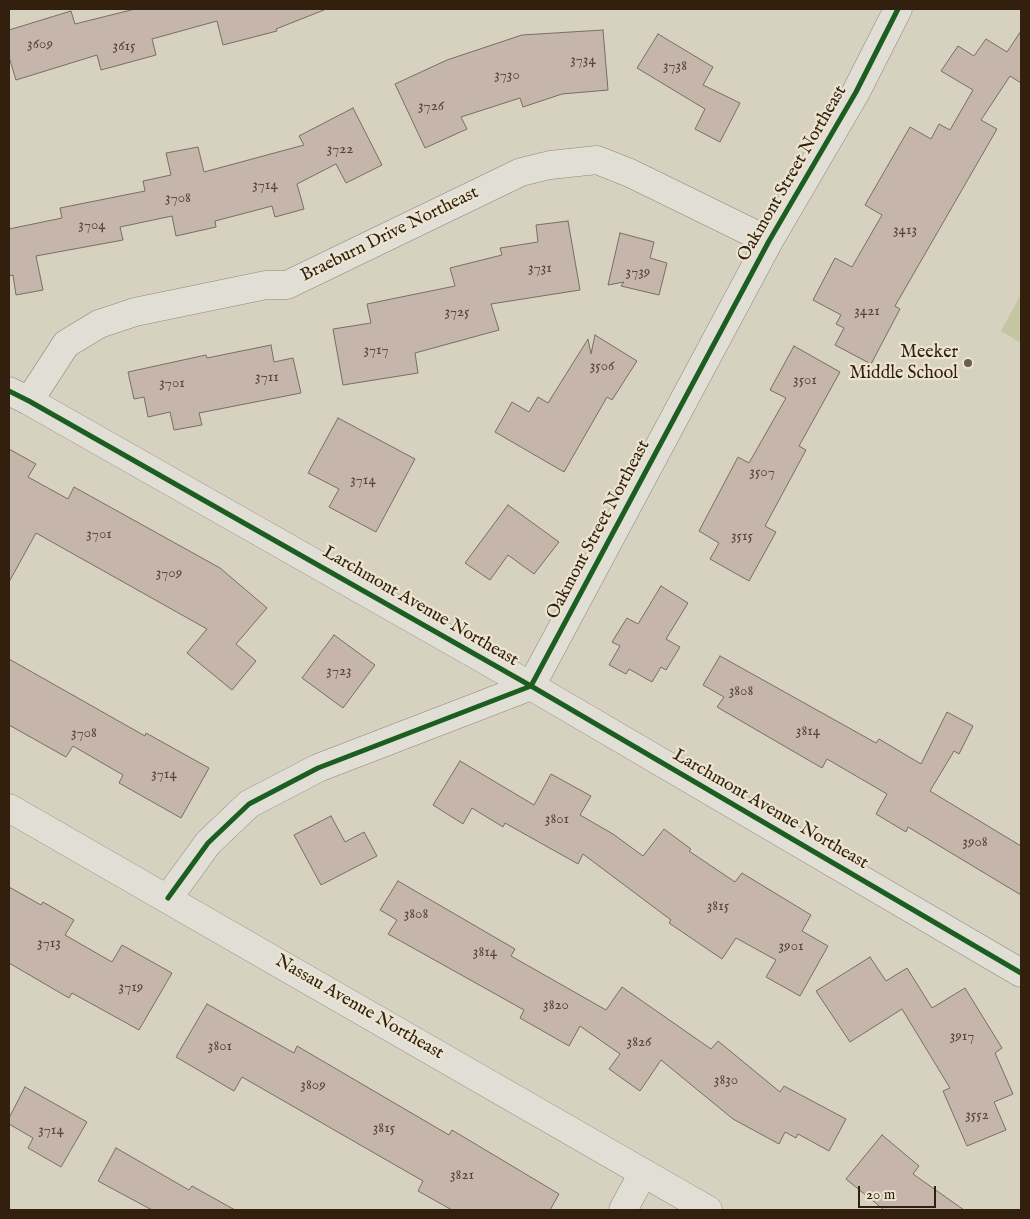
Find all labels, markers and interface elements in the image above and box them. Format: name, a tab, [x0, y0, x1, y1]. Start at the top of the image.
house number: 3609	[27, 36, 53, 54]
house number: 3615	[113, 38, 135, 56]
house number: 3734	[570, 52, 596, 70]
house number: 3738	[663, 58, 687, 76]
house number: 3730	[494, 67, 520, 85]
street label: Oakmont Street Northeast	[734, 82, 852, 266]
house number: 3726	[418, 98, 444, 116]
house number: 3722	[327, 141, 353, 159]
house number: 3714	[252, 177, 278, 195]
street label: Braeburn Drive Northeast	[298, 183, 482, 287]
house number: 3708	[165, 190, 191, 208]
house number: 3704	[78, 217, 106, 235]
house number: 3413	[893, 222, 917, 240]
house number: 3731	[528, 260, 552, 278]
house number: 3739	[626, 264, 650, 282]
house number: 3421	[854, 303, 880, 321]
house number: 3725	[444, 304, 470, 322]
house number: 3717	[363, 342, 389, 360]
place label: Meeker Middle School	[849, 342, 958, 384]
marker: Meeker Middle School	[962, 357, 974, 369]
house number: 3506	[590, 358, 614, 376]
house number: 3711	[255, 369, 279, 387]
house number: 3501	[793, 372, 817, 390]
house number: 3701	[159, 375, 185, 393]
street label: Oakmont Street Northeast	[543, 437, 655, 623]
house number: 3507	[749, 464, 775, 482]
house number: 3714	[350, 472, 376, 490]
house number: 3701	[86, 526, 112, 544]
house number: 3515	[731, 528, 753, 546]
street label: Larchmont Avenue Northeast	[318, 542, 522, 672]
house number: 3709	[156, 565, 182, 583]
house number: 3723	[326, 663, 352, 681]
house number: 3808	[729, 683, 753, 701]
house number: 3814	[796, 723, 820, 741]
house number: 3708	[71, 725, 97, 743]
street label: Larchmont Avenue Northeast	[668, 745, 872, 875]
house number: 3714	[151, 766, 177, 784]
house number: 3801	[545, 811, 569, 829]
house number: 3908	[962, 834, 988, 852]
house number: 3815	[707, 898, 729, 916]
house number: 3808	[404, 906, 428, 924]
house number: 3713	[37, 935, 61, 953]
house number: 3901	[778, 938, 804, 956]
house number: 3814	[473, 944, 497, 962]
street label: Nassau Avenue Northeast	[271, 951, 447, 1065]
house number: 3719	[119, 979, 143, 997]
house number: 3820	[543, 997, 569, 1015]
house number: 3917	[950, 1028, 974, 1046]
house number: 3826	[627, 1034, 651, 1052]
house number: 3801	[208, 1038, 232, 1056]
house number: 3830	[714, 1072, 738, 1090]
house number: 3809	[300, 1077, 326, 1095]
house number: 3552	[965, 1107, 989, 1125]
house number: 3815	[373, 1120, 395, 1138]
house number: 3714	[38, 1122, 64, 1140]
house number: 3821	[450, 1167, 474, 1185]
scale bar	[860, 1176, 938, 1208]
text: 20 m	[866, 1185, 895, 1204]

